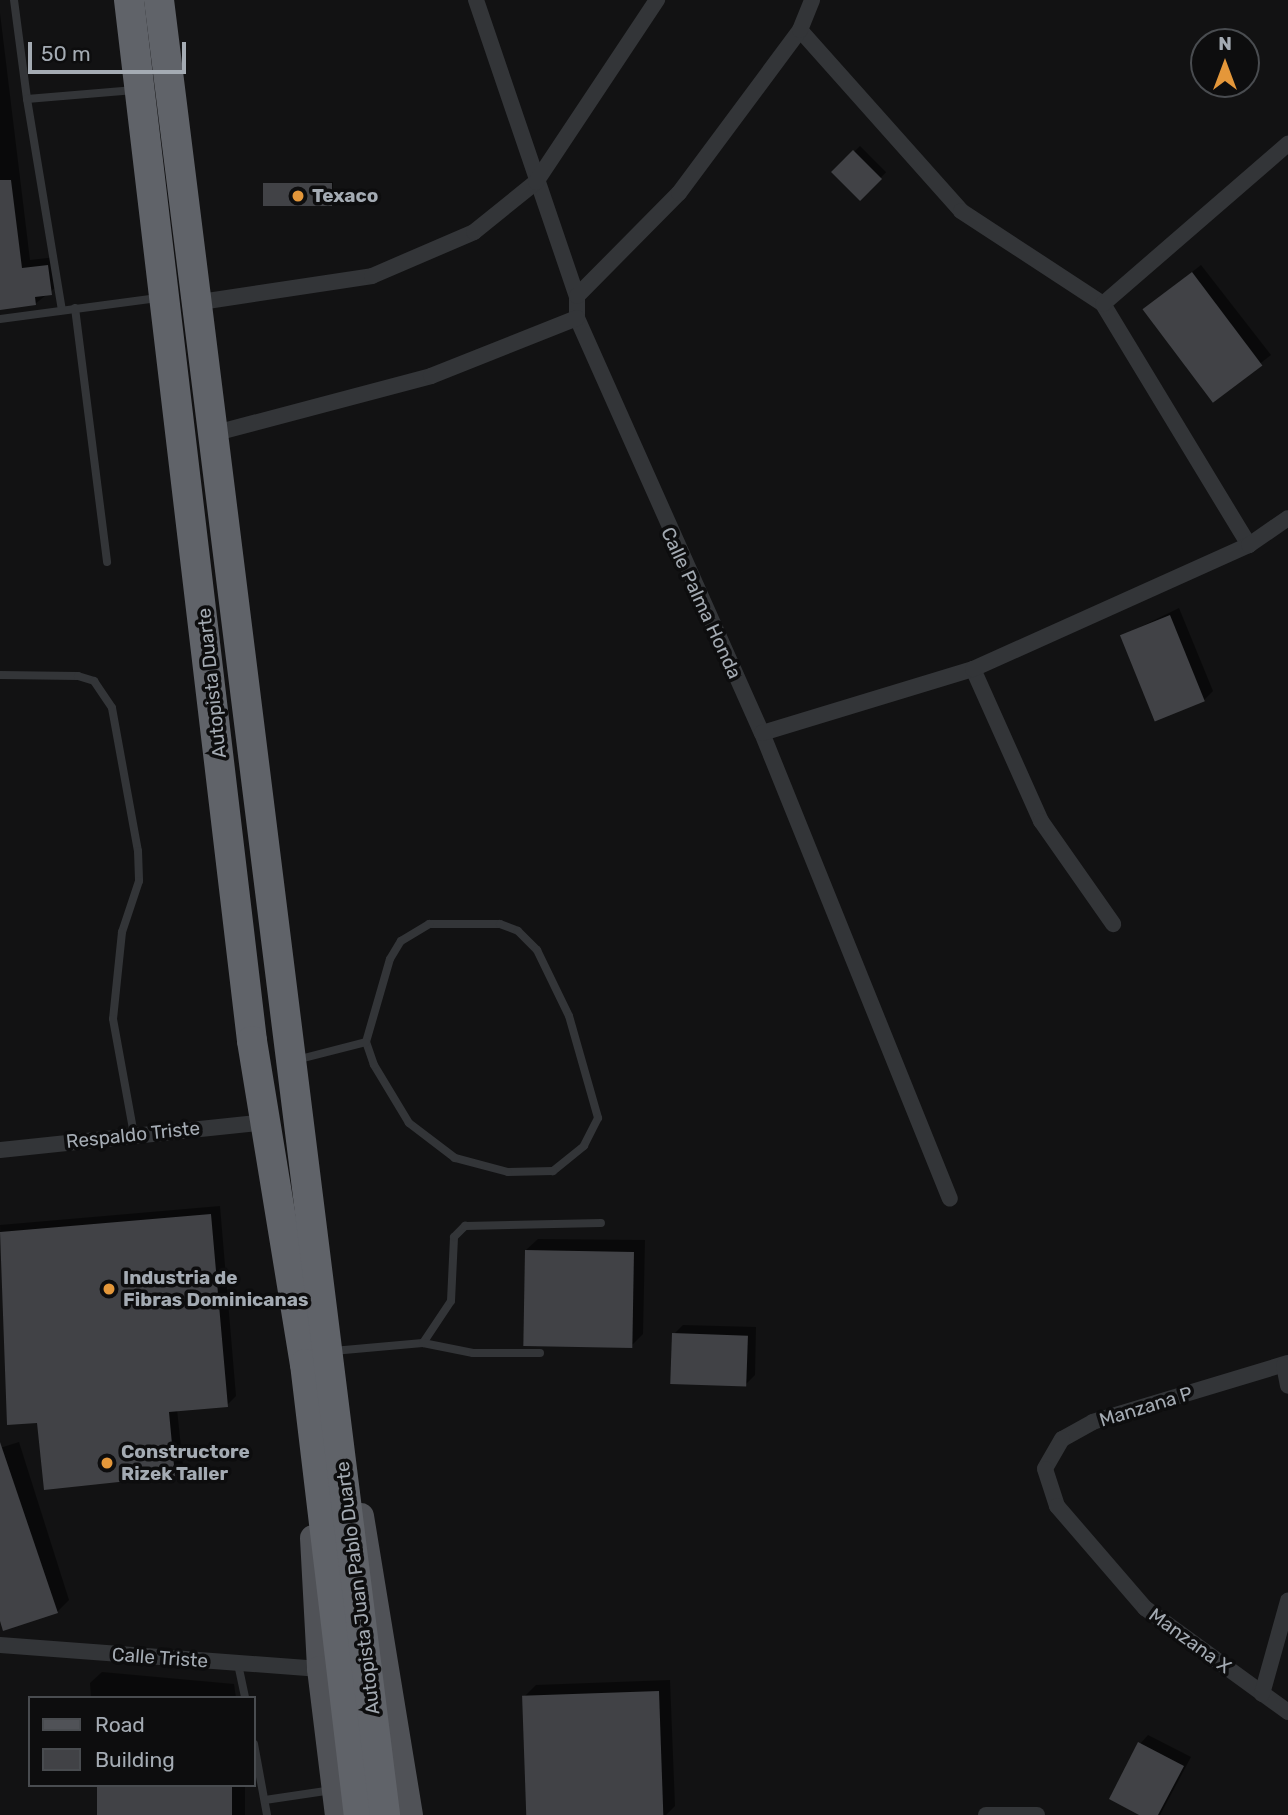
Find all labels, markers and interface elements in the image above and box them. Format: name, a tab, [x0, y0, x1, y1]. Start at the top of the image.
scale bar	[32, 28, 189, 72]
north arrow	[1190, 28, 1260, 98]
text: N	[1218, 32, 1232, 55]
text: 50 m	[41, 41, 91, 66]
place label: Texaco	[312, 185, 378, 207]
marker: Texaco	[290, 188, 306, 204]
street label: Calle Palma Honda	[656, 524, 746, 682]
street label: Autopista Duarte	[193, 607, 231, 759]
street label: Respaldo Triste	[65, 1117, 201, 1153]
place label: Industria de Fibras Dominicanas	[123, 1267, 308, 1311]
marker: Industria de Fibras Dominicanas	[101, 1281, 117, 1297]
street label: Manzana P	[1097, 1382, 1195, 1432]
place label: Constructore Rizek Taller	[121, 1441, 250, 1485]
marker: Constructore Rizek Taller	[99, 1455, 115, 1471]
street label: Autopista Juan Pablo Duarte	[331, 1460, 385, 1716]
street label: Manzana X	[1144, 1604, 1236, 1678]
street label: Calle Triste	[111, 1643, 209, 1673]
legend	[28, 1696, 256, 1787]
text: Road	[95, 1712, 145, 1737]
text: Building	[95, 1747, 175, 1772]

